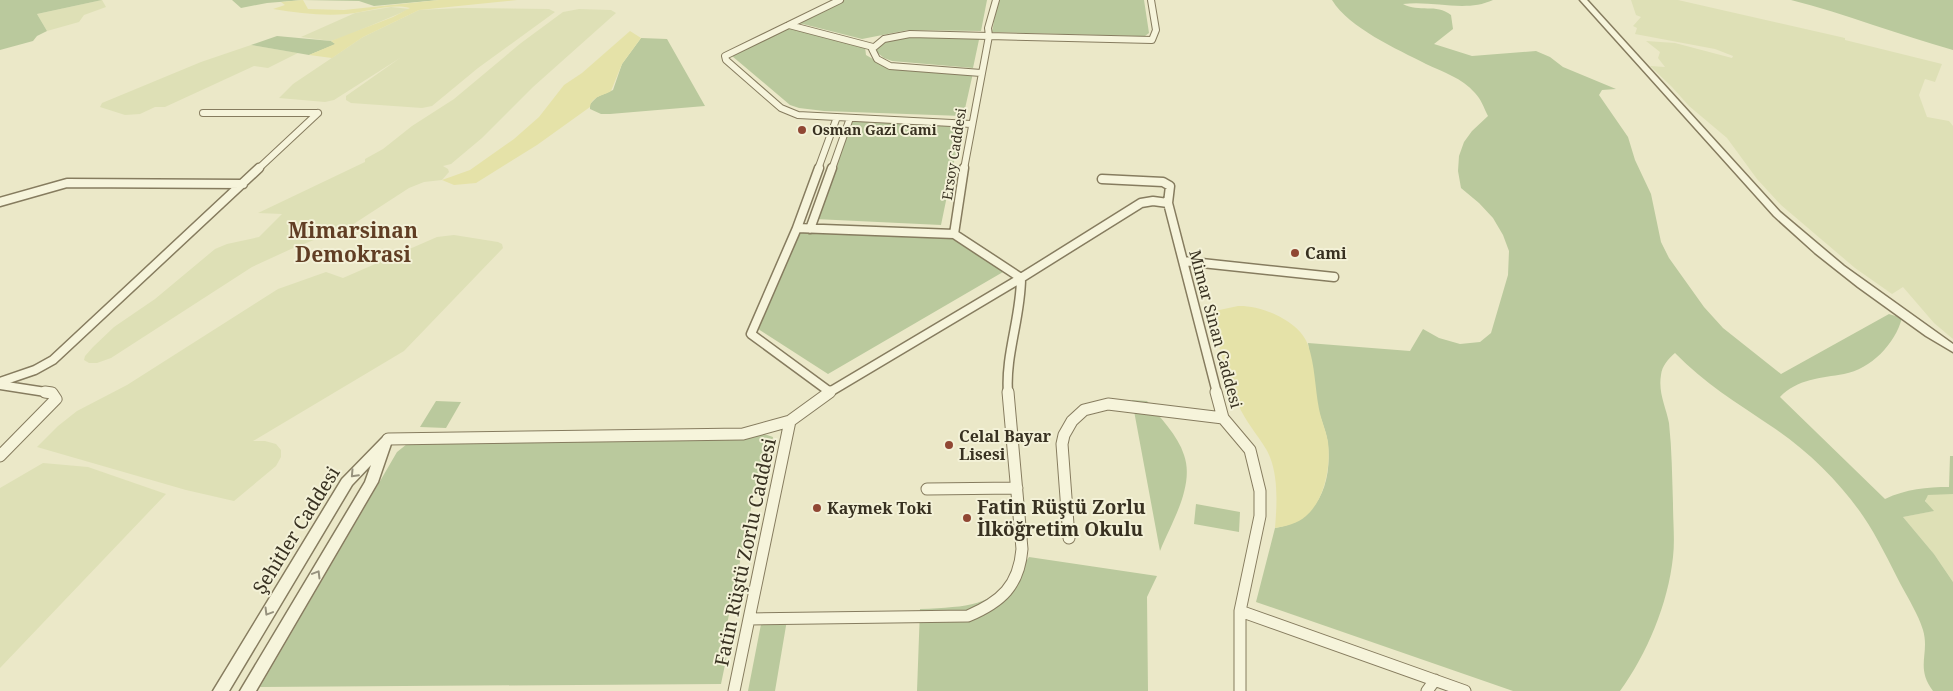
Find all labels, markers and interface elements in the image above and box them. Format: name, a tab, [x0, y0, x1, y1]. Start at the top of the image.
street label: Ersoy Caddesi	[937, 106, 970, 201]
place label: Osman Gazi Cami	[812, 120, 937, 139]
marker: Osman Gazi Cami	[796, 124, 808, 136]
district label: Mimarsinan Demokrasi	[288, 216, 418, 268]
place label: Cami	[1305, 242, 1347, 264]
street label: Mimar Sinan Caddesi	[1184, 247, 1248, 411]
marker: Cami	[1289, 247, 1301, 259]
place label: Celal Bayar Lisesi	[959, 425, 1052, 465]
street label: Fatin Rüştü Zorlu Caddesi	[708, 436, 782, 668]
marker: Celal Bayar Lisesi	[943, 439, 955, 451]
street label: Şehitler Caddesi	[246, 461, 346, 599]
one-way arrow	[351, 468, 360, 477]
place label: Fatin Rüştü Zorlu İlköğretim Okulu	[977, 494, 1146, 542]
place label: Kaymek Toki	[827, 497, 932, 519]
marker: Kaymek Toki	[811, 502, 823, 514]
marker: Fatin Rüştü Zorlu İlköğretim Okulu	[961, 512, 973, 524]
one-way arrow	[311, 570, 321, 579]
one-way arrow	[265, 606, 275, 615]

